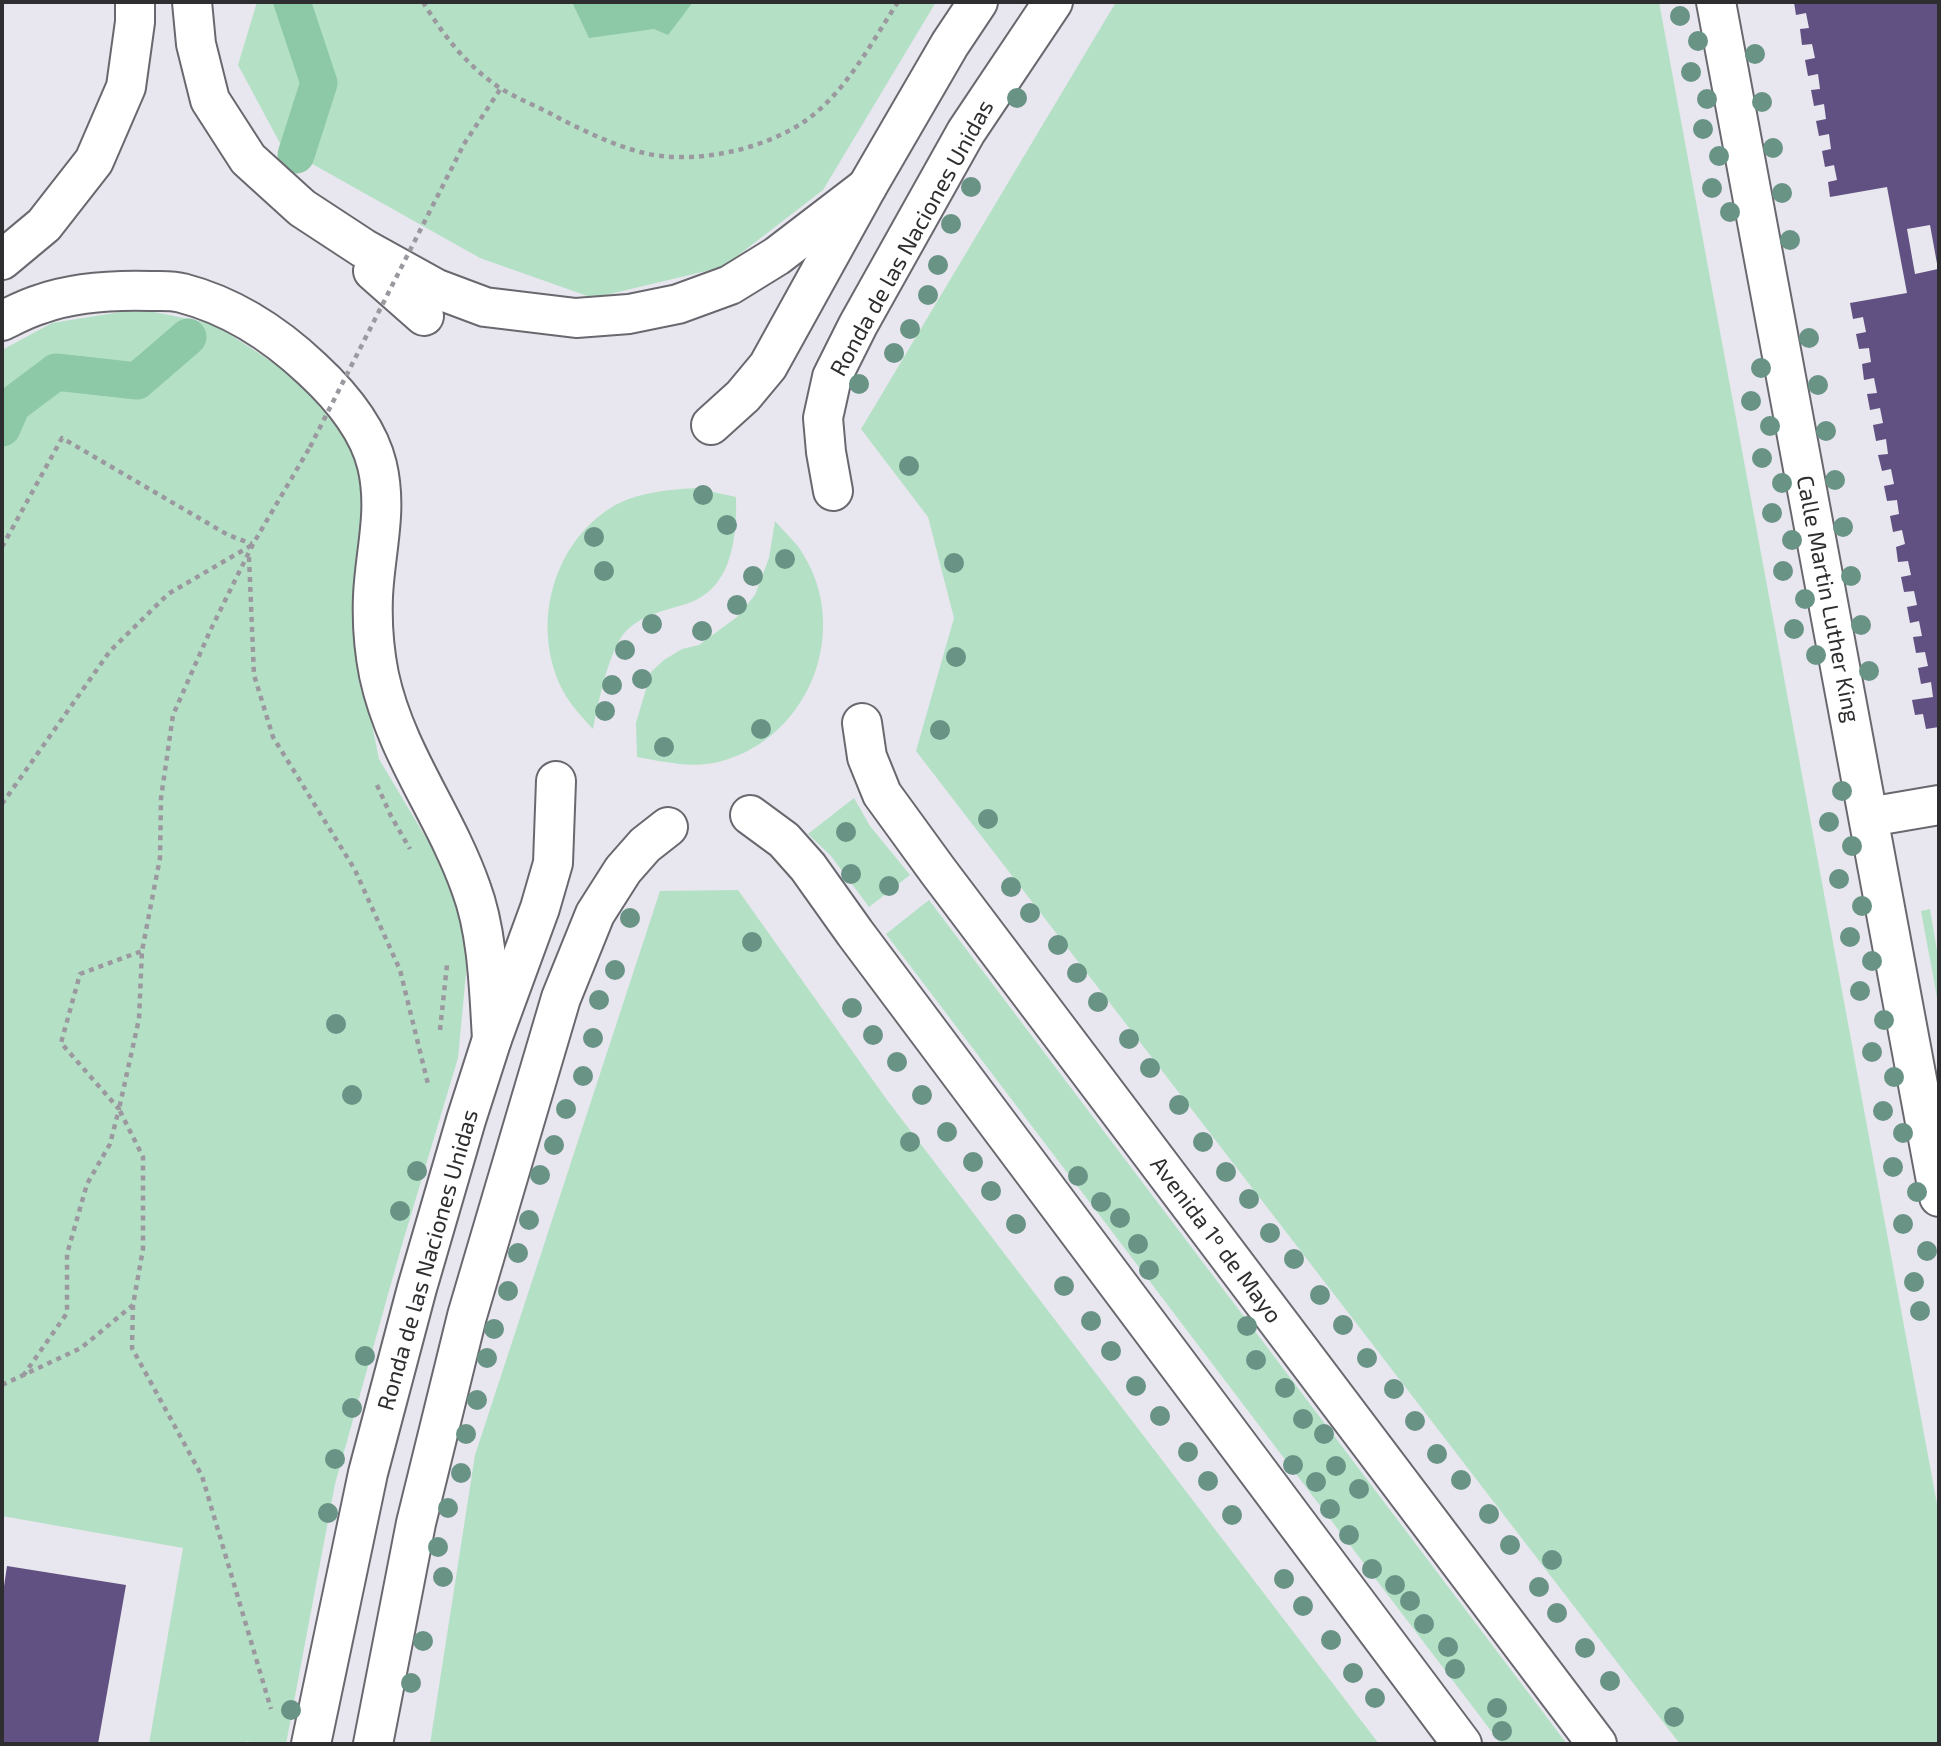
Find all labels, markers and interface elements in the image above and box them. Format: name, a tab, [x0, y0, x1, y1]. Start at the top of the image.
street label: Ronda de las Naciones Unidas	[824, 95, 1000, 381]
street label: Calle Martin Luther King	[1790, 473, 1866, 725]
street label: Ronda de las Naciones Unidas	[372, 1106, 484, 1414]
street label: Avenida 1º de Mayo	[1144, 1151, 1288, 1329]

